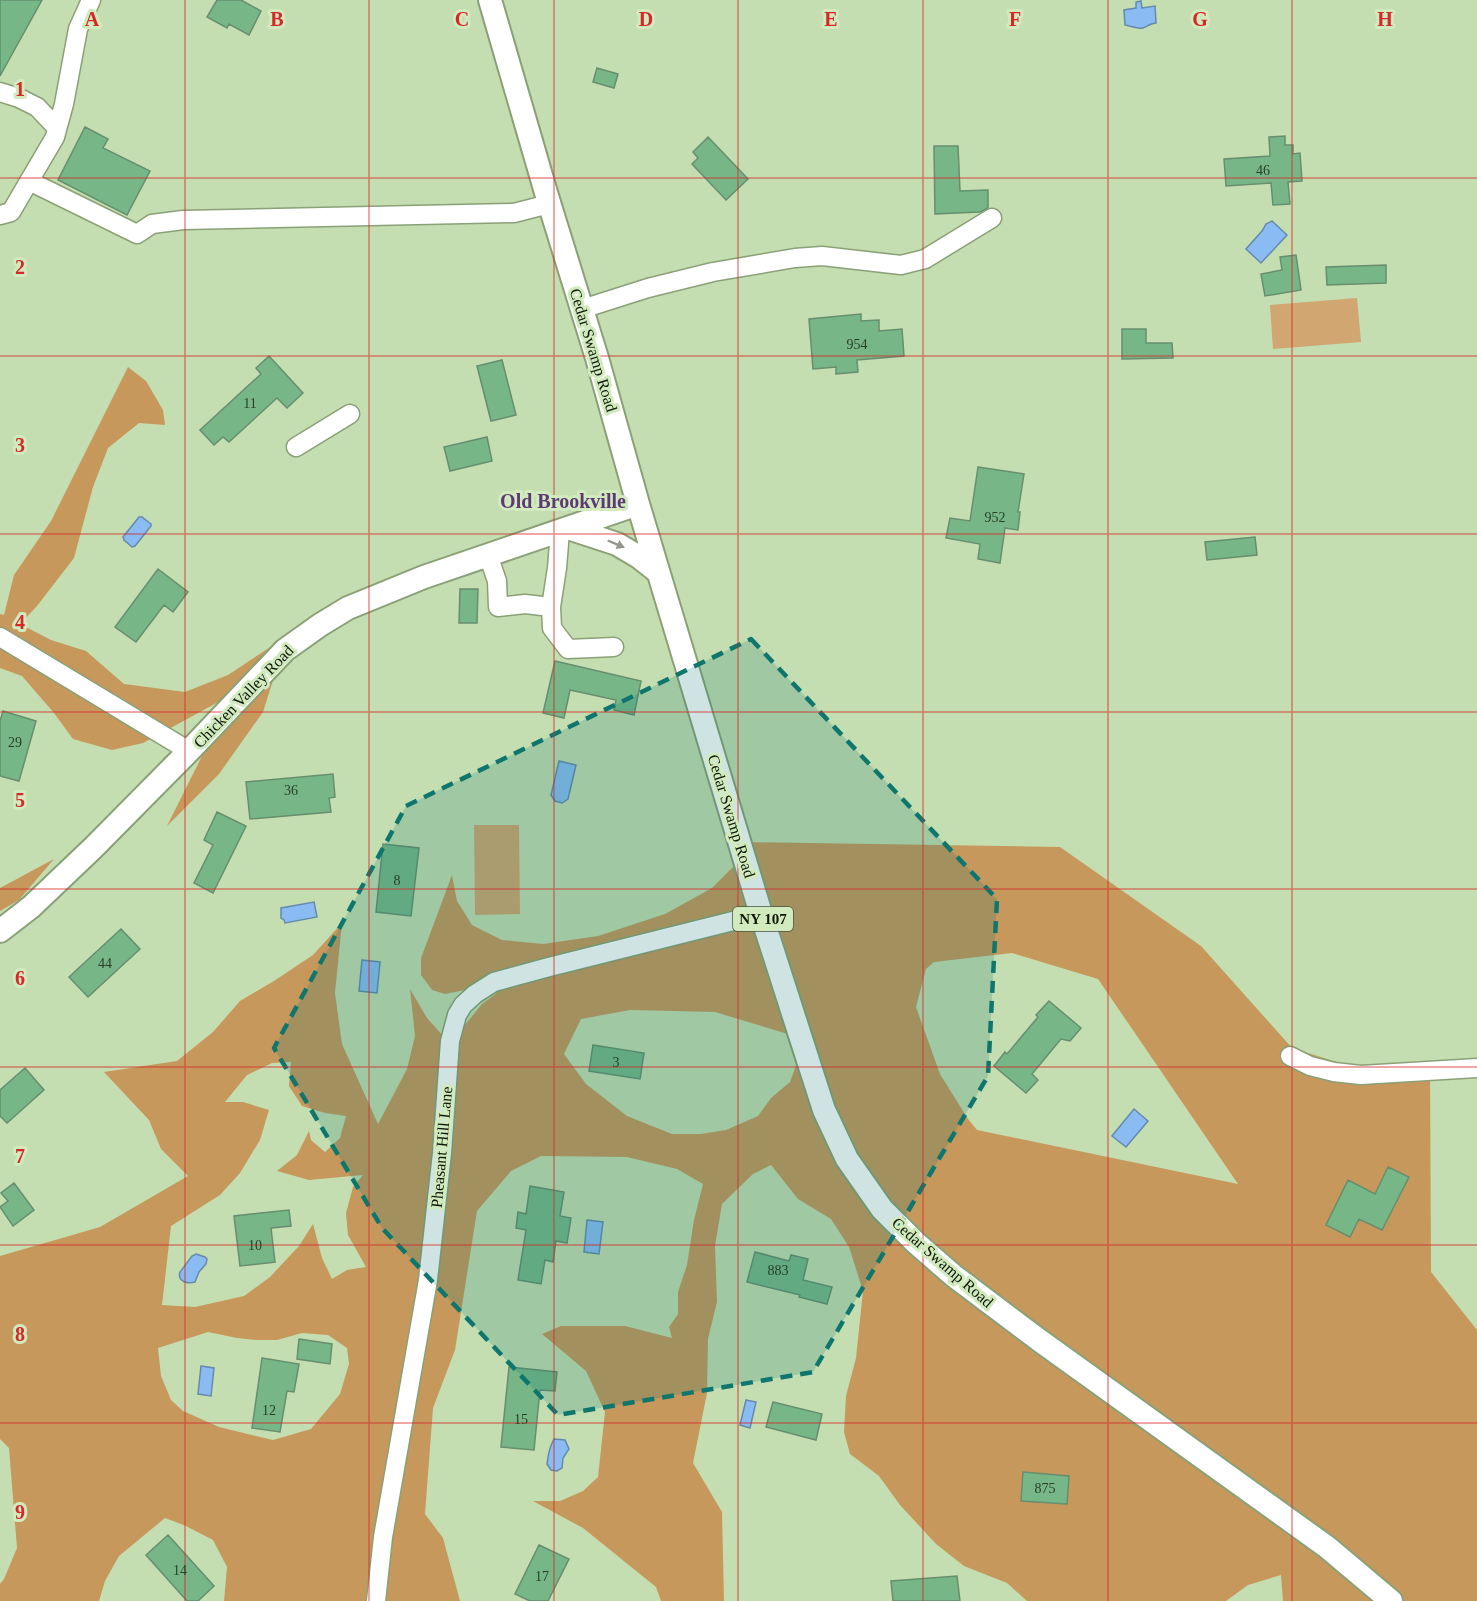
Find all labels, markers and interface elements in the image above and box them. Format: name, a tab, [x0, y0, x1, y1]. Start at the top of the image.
text: A	[85, 8, 100, 30]
text: B	[270, 8, 284, 30]
text: C	[455, 8, 469, 30]
text: D	[639, 8, 653, 30]
text: E	[824, 8, 838, 30]
text: F	[1009, 8, 1021, 30]
text: G	[1192, 8, 1208, 30]
text: H	[1377, 8, 1393, 30]
text: 1	[15, 78, 25, 100]
house number: 46	[1256, 163, 1270, 178]
text: 2	[15, 256, 25, 278]
street label: Cedar Swamp Road	[566, 286, 620, 414]
house number: 954	[847, 337, 868, 352]
house number: 11	[243, 396, 257, 411]
text: 3	[15, 434, 25, 456]
district label: Old Brookville	[500, 490, 626, 512]
house number: 952	[985, 510, 1006, 525]
one-way arrow	[607, 540, 625, 549]
text: 4	[15, 611, 25, 633]
street label: Chicken Valley Road	[190, 642, 297, 752]
house number: 29	[8, 735, 22, 750]
street label: Cedar Swamp Road	[704, 752, 758, 880]
house number: 36	[284, 783, 298, 798]
text: 5	[15, 789, 25, 811]
house number: 8	[394, 873, 401, 888]
road number: NY 107	[733, 907, 793, 931]
house number: 44	[98, 956, 112, 971]
text: 6	[15, 967, 25, 989]
house number: 3	[613, 1055, 620, 1070]
street label: Pheasant Hill Lane	[428, 1086, 455, 1208]
text: 7	[15, 1145, 25, 1167]
street label: Cedar Swamp Road	[888, 1214, 997, 1312]
house number: 10	[248, 1238, 262, 1253]
house number: 883	[768, 1263, 789, 1278]
text: 8	[15, 1323, 25, 1345]
house number: 12	[262, 1403, 276, 1418]
house number: 15	[514, 1412, 528, 1427]
house number: 875	[1035, 1481, 1056, 1496]
text: 9	[15, 1501, 25, 1523]
house number: 14	[173, 1563, 187, 1578]
house number: 17	[535, 1569, 549, 1584]

